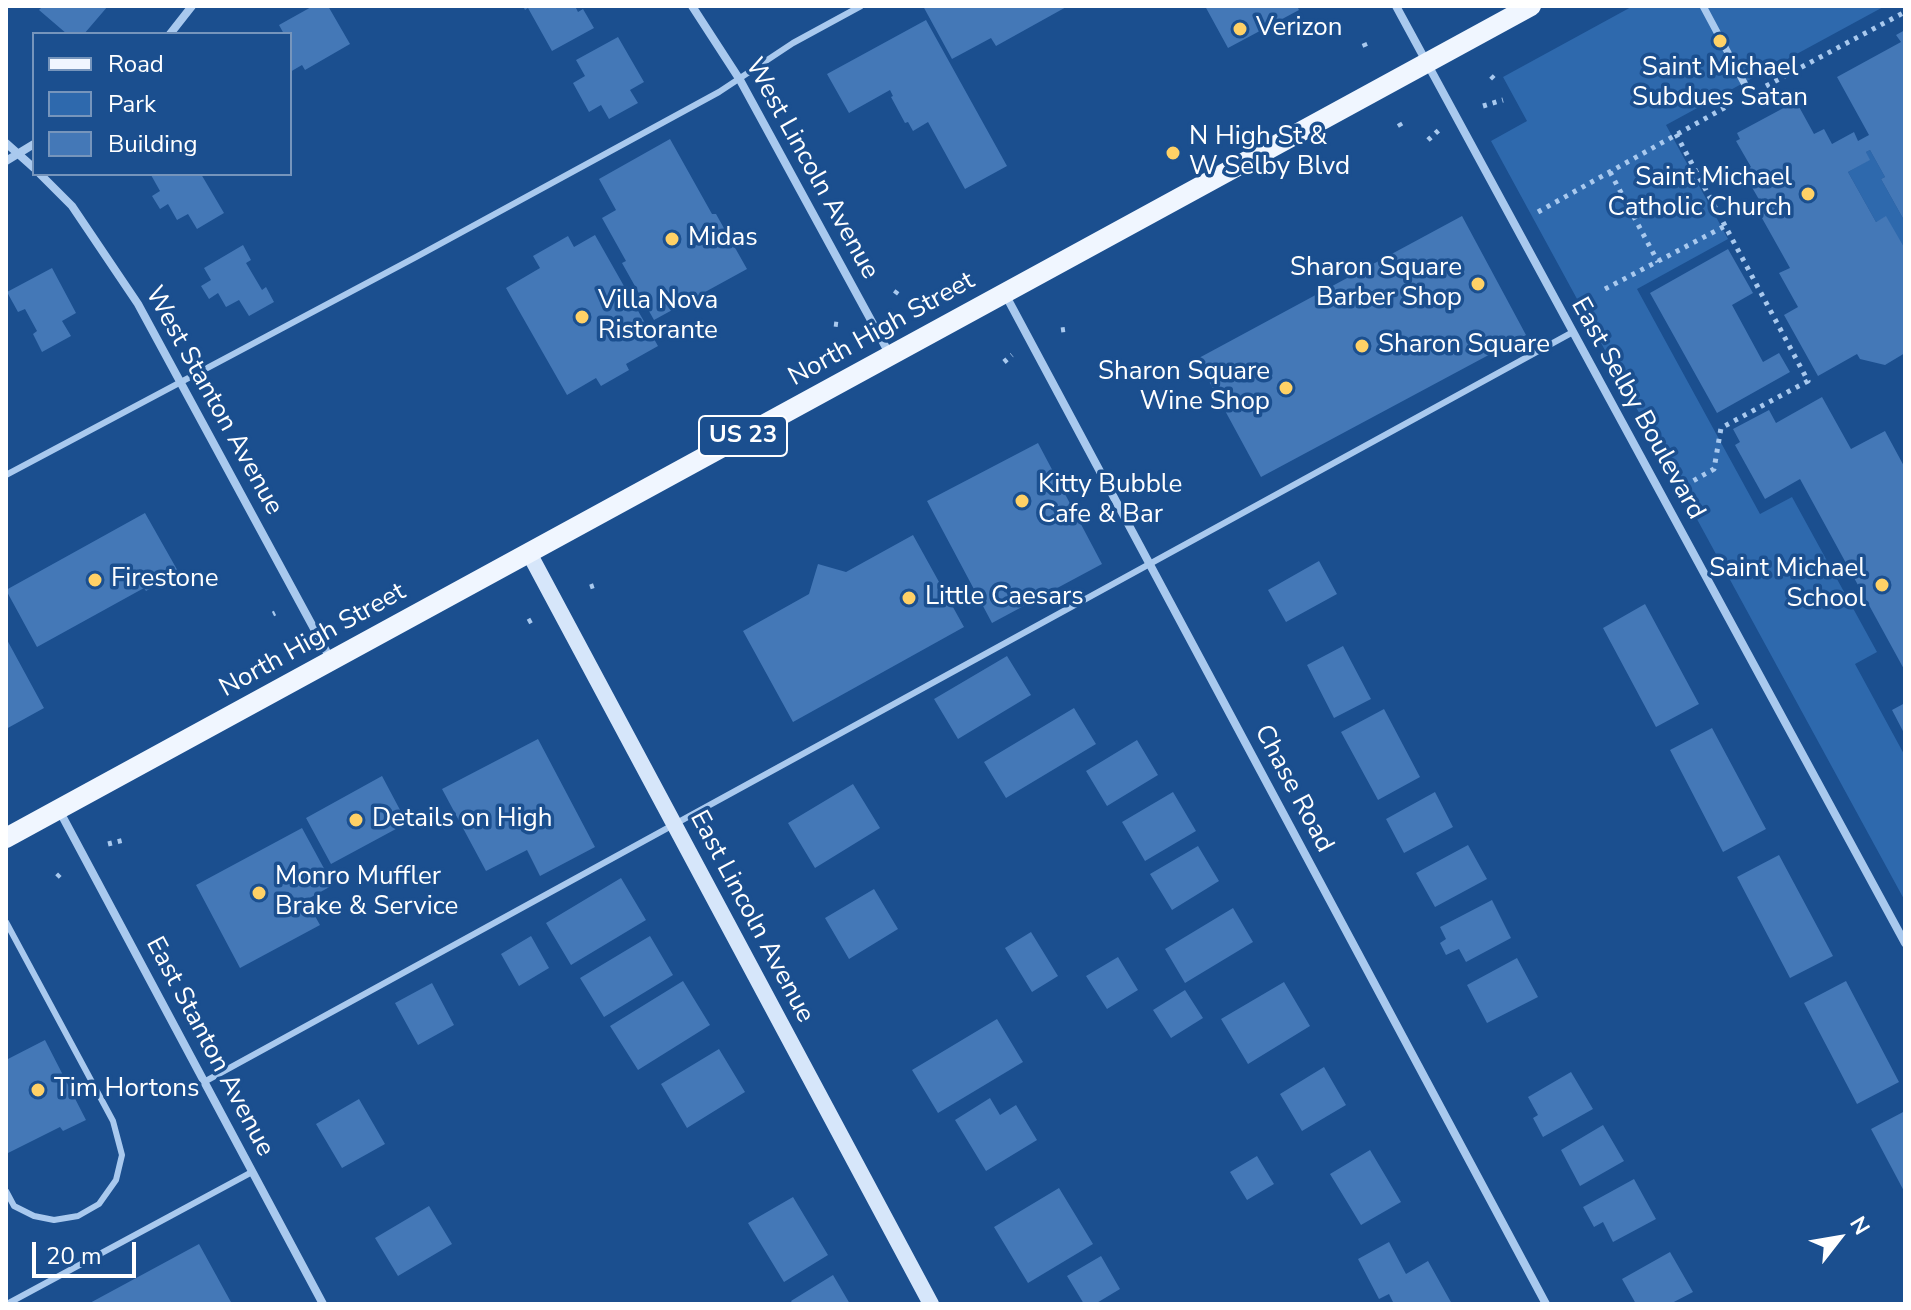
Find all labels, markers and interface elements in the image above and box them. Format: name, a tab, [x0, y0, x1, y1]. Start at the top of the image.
place label: Verizon	[1256, 13, 1343, 45]
marker: Verizon	[1231, 20, 1249, 38]
legend	[32, 32, 292, 176]
marker: Saint Michael Subdues Satan	[1711, 32, 1729, 50]
text: Road	[108, 48, 164, 80]
street label: West Lincoln Avenue	[737, 53, 885, 285]
place label: Saint Michael Subdues Satan	[1632, 53, 1808, 114]
text: Park	[108, 88, 156, 120]
place label: N High St & W Selby Blvd	[1189, 122, 1350, 184]
text: Building	[108, 128, 198, 160]
marker: N High St & W Selby Blvd	[1164, 144, 1182, 162]
place label: Saint Michael Catholic Church	[1608, 163, 1792, 224]
marker: Saint Michael Catholic Church	[1799, 185, 1817, 203]
place label: Midas	[688, 223, 758, 255]
marker: Midas	[663, 230, 681, 248]
place label: Sharon Square Barber Shop	[1290, 253, 1462, 314]
street label: North High Street	[784, 266, 980, 394]
marker: Sharon Square Barber Shop	[1469, 275, 1487, 293]
street label: West Stanton Avenue	[137, 281, 289, 521]
place label: Villa Nova Ristorante	[598, 286, 718, 348]
street label: East Selby Boulevard	[1563, 293, 1711, 525]
marker: Villa Nova Ristorante	[573, 308, 591, 326]
place label: Sharon Square	[1378, 330, 1550, 362]
marker: Sharon Square	[1353, 337, 1371, 355]
place label: Sharon Square Wine Shop	[1098, 357, 1270, 418]
marker: Sharon Square Wine Shop	[1277, 379, 1295, 397]
road number: US 23	[699, 416, 787, 456]
place label: Kitty Bubble Cafe & Bar	[1038, 470, 1182, 532]
marker: Kitty Bubble Cafe & Bar	[1013, 492, 1031, 510]
place label: Saint Michael School	[1709, 554, 1866, 616]
place label: Firestone	[111, 564, 219, 596]
marker: Firestone	[86, 571, 104, 589]
marker: Saint Michael School	[1873, 576, 1891, 594]
street label: North High Street	[215, 577, 411, 705]
place label: Little Caesars	[925, 582, 1084, 614]
marker: Little Caesars	[900, 589, 918, 607]
street label: Chase Road	[1246, 720, 1340, 858]
place label: Details on High	[372, 804, 553, 836]
street label: East Lincoln Avenue	[682, 806, 820, 1028]
marker: Details on High	[347, 811, 365, 829]
place label: Monro Muffler Brake & Service	[275, 862, 458, 924]
marker: Monro Muffler Brake & Service	[250, 884, 268, 902]
street label: East Stanton Avenue	[138, 932, 280, 1162]
place label: Tim Hortons	[54, 1074, 200, 1106]
marker: Tim Hortons	[29, 1081, 47, 1099]
north arrow	[1799, 1198, 1879, 1278]
text: N	[1842, 1211, 1877, 1240]
scale bar	[36, 1226, 140, 1276]
text: 20 m	[46, 1240, 102, 1272]

